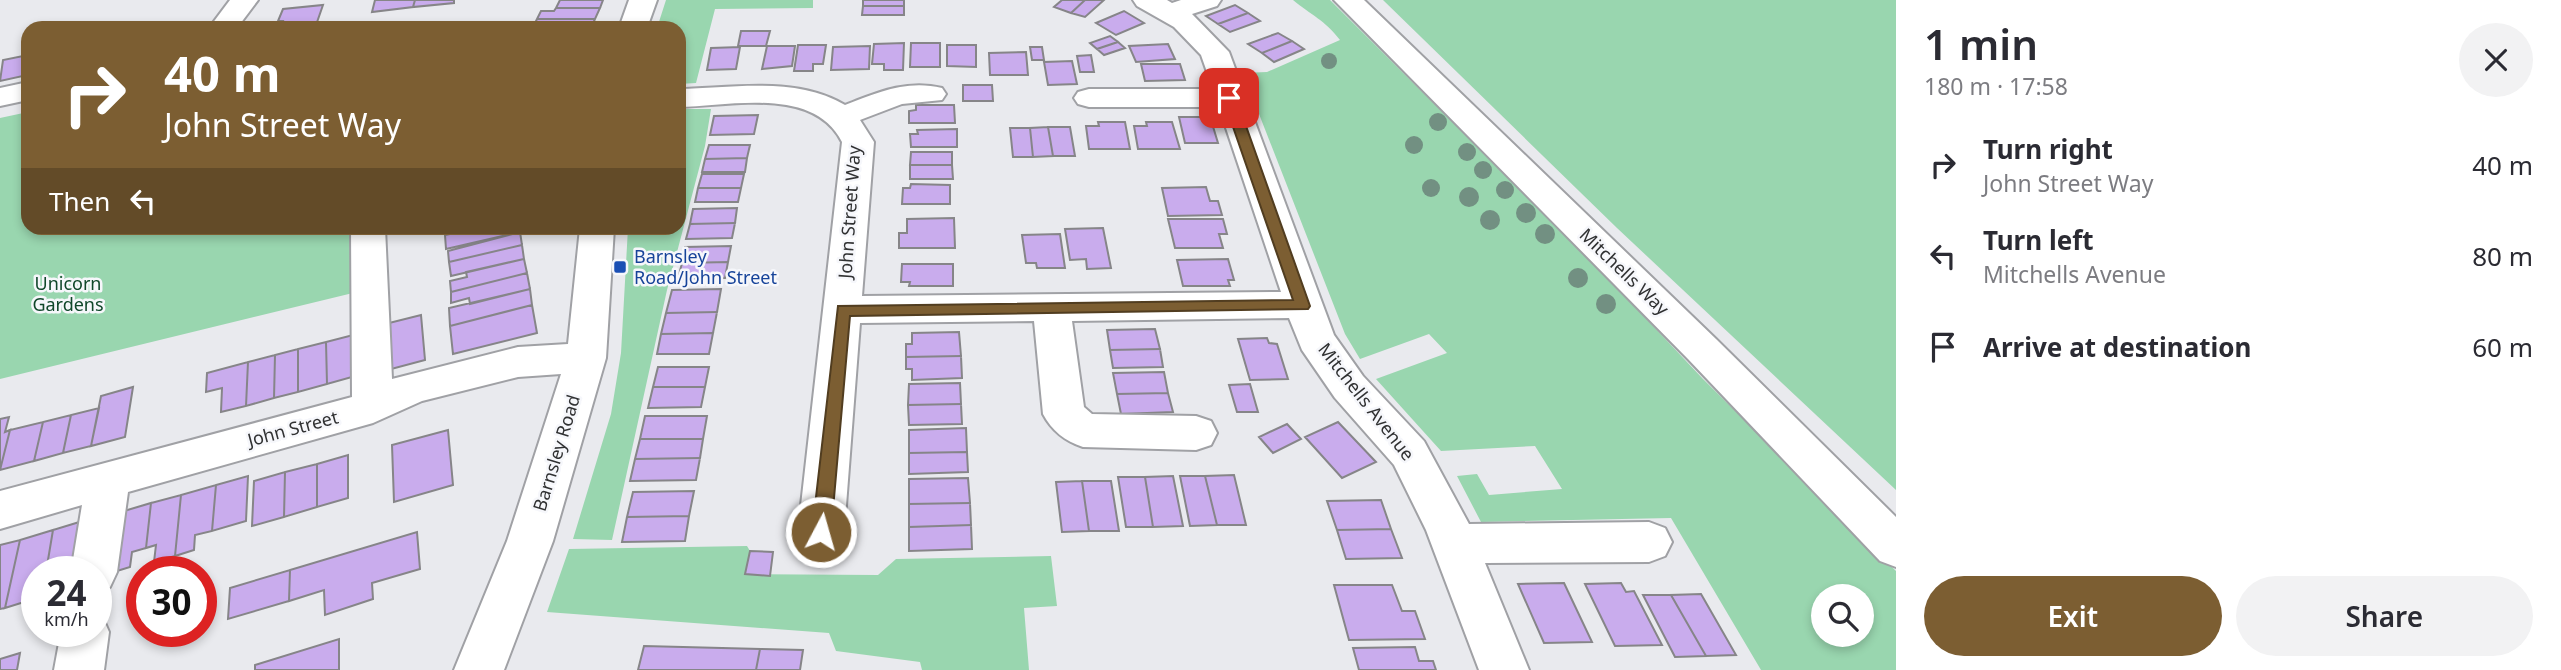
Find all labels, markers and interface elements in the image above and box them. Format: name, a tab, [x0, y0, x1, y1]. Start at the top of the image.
text: 1 min	[1924, 15, 2038, 72]
button: close	[2459, 23, 2533, 97]
text: 40 m	[164, 40, 281, 106]
icon: right	[49, 49, 140, 140]
pin	[1199, 68, 1259, 128]
text: 180 m · 17:58	[1924, 70, 2068, 102]
icon: arrive	[1210, 79, 1248, 117]
text: John Street Way	[164, 103, 401, 146]
text: Turn right	[1983, 131, 2113, 167]
street label: John Street Way	[832, 144, 866, 281]
icon: right	[1924, 146, 1962, 184]
text: 40 m	[2472, 147, 2533, 183]
text: John Street Way	[1983, 167, 2153, 199]
icon: left	[124, 182, 162, 220]
text: Then	[49, 183, 110, 219]
street label: Mitchells Way	[1575, 222, 1675, 321]
text: Turn left	[1983, 222, 2094, 258]
icon: left	[1924, 237, 1962, 275]
text: 80 m	[2472, 238, 2533, 274]
place label: Barnsley Road/John Street	[634, 244, 777, 289]
text: Mitchells Avenue	[1983, 258, 2166, 290]
marker: Barnsley Road/John Street	[612, 259, 628, 275]
park label: Unicorn Gardens	[32, 271, 104, 316]
icon: arrive	[1924, 328, 1962, 366]
text: Arrive at destination	[1983, 329, 2252, 365]
text: 60 m	[2472, 329, 2533, 365]
street label: Mitchells Avenue	[1313, 338, 1420, 465]
street label: Barnsley Road	[527, 392, 585, 514]
street label: John Street	[243, 404, 341, 452]
position arrow	[784, 495, 858, 569]
speed limit sign: 30	[126, 556, 217, 647]
text: 24	[46, 569, 87, 616]
button: Exit	[1924, 576, 2222, 656]
button: Share	[2236, 576, 2533, 656]
map controls	[1811, 584, 1874, 647]
button: search	[1811, 584, 1874, 647]
text: km/h	[44, 607, 89, 631]

